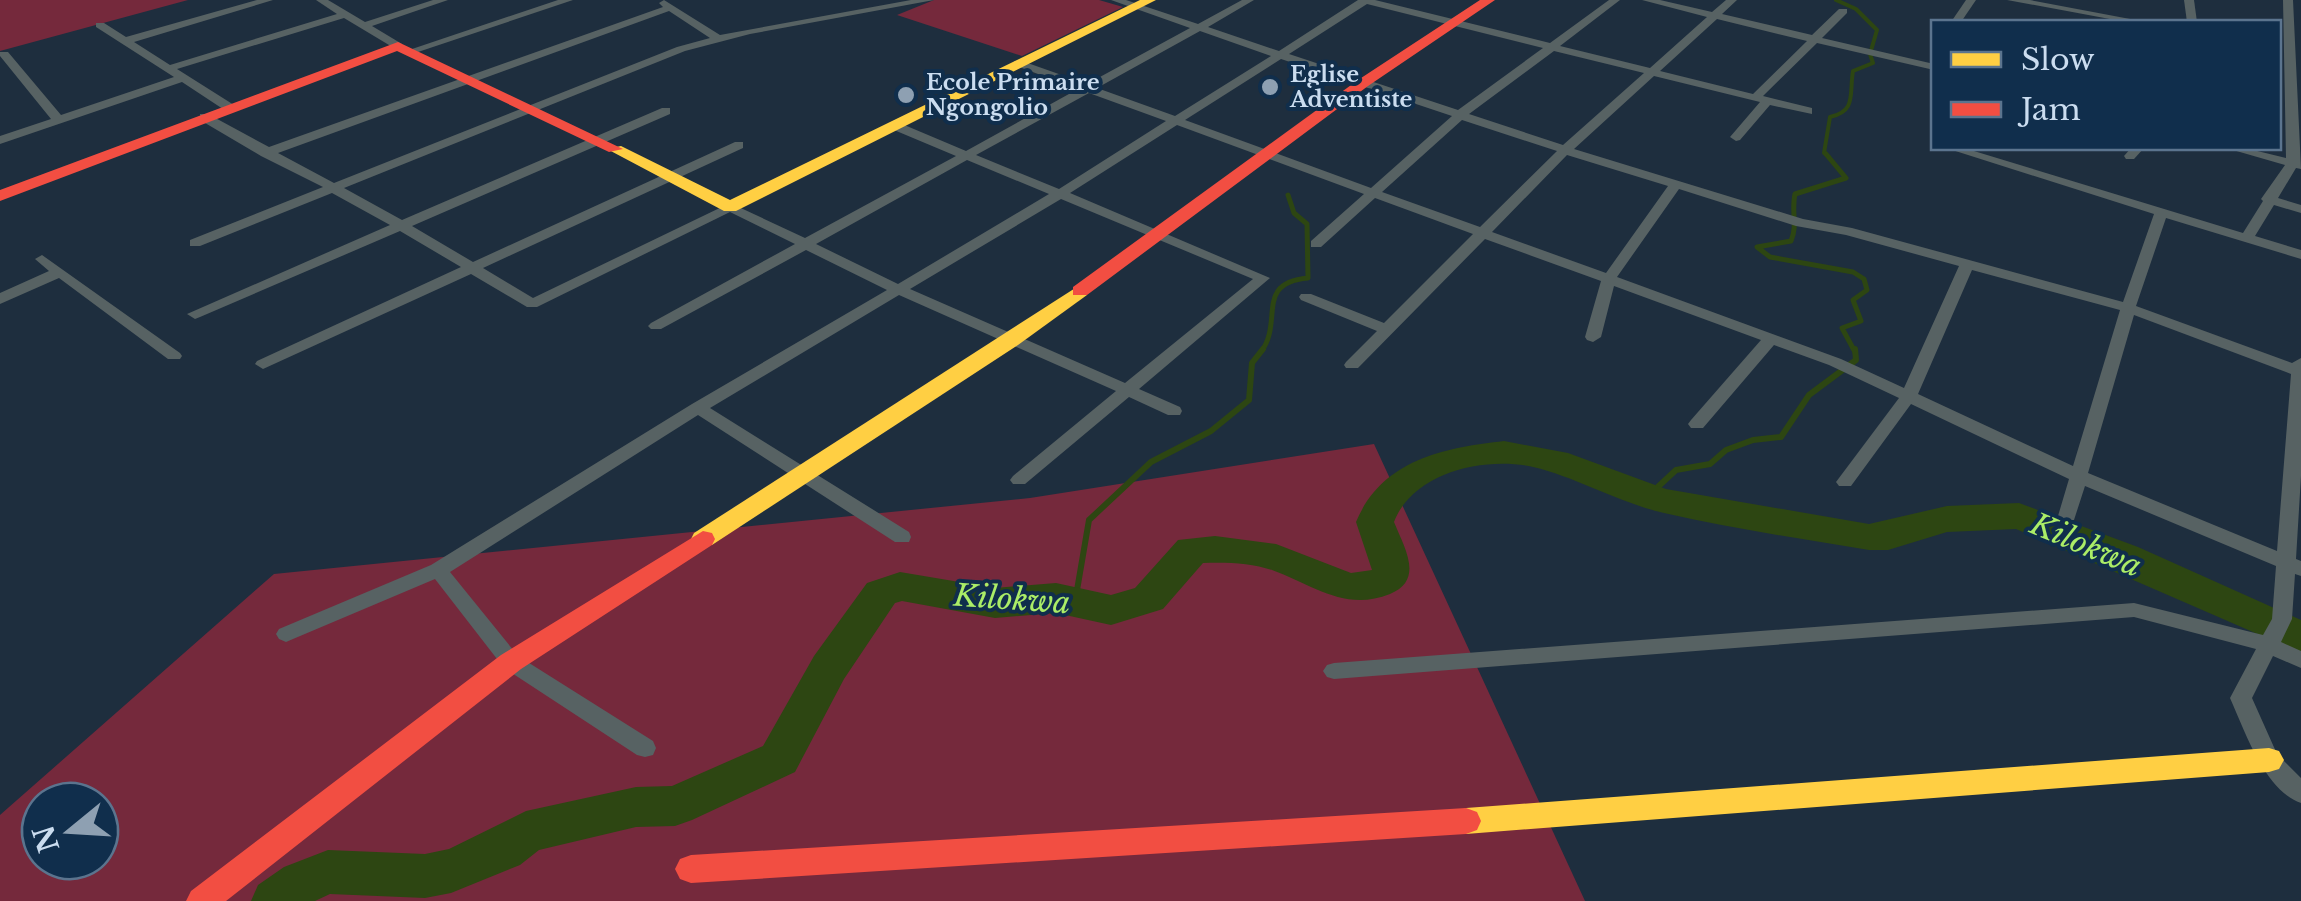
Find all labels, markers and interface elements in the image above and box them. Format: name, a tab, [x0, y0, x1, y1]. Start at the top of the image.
legend	[1931, 20, 2281, 150]
text: Slow	[2021, 41, 2095, 78]
place label: Eglise Adventiste	[1289, 61, 1413, 113]
place label: Ecole Primaire Ngongolio	[926, 69, 1100, 121]
marker: Eglise Adventiste	[1259, 76, 1281, 98]
marker: Ecole Primaire Ngongolio	[895, 84, 917, 106]
text: Jam	[2017, 91, 2081, 128]
water label: Kilokwa	[2024, 505, 2147, 585]
water label: Kilokwa	[951, 576, 1072, 622]
north arrow	[20, 781, 120, 881]
text: N	[26, 821, 67, 856]

